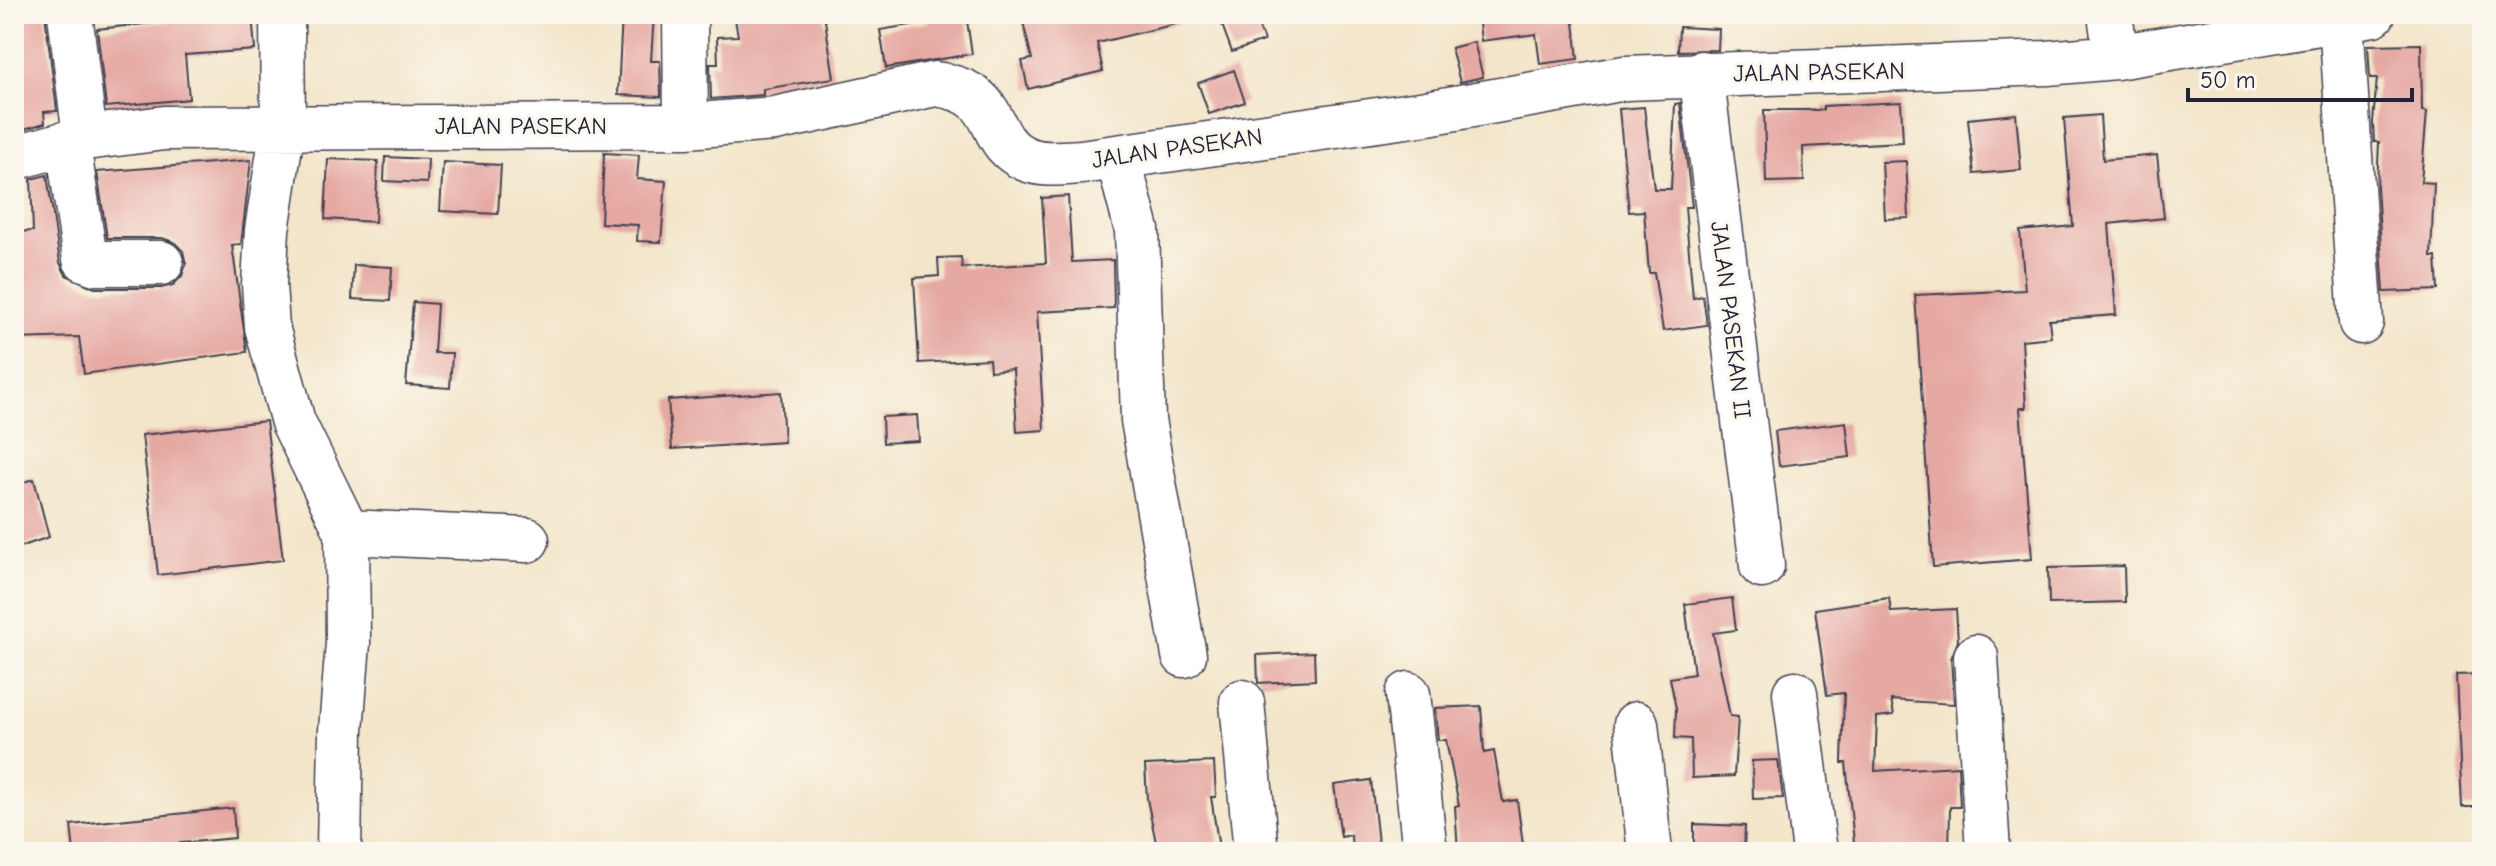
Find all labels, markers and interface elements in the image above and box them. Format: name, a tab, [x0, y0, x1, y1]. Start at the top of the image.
scale bar	[2188, 52, 2412, 102]
street label: JALAN PASEKAN	[1733, 57, 1905, 87]
text: 50 m	[2200, 66, 2256, 94]
street label: JALAN PASEKAN	[435, 112, 607, 140]
street label: JALAN PASEKAN	[1090, 122, 1264, 174]
street label: JALAN PASEKAN II	[1705, 220, 1757, 420]

